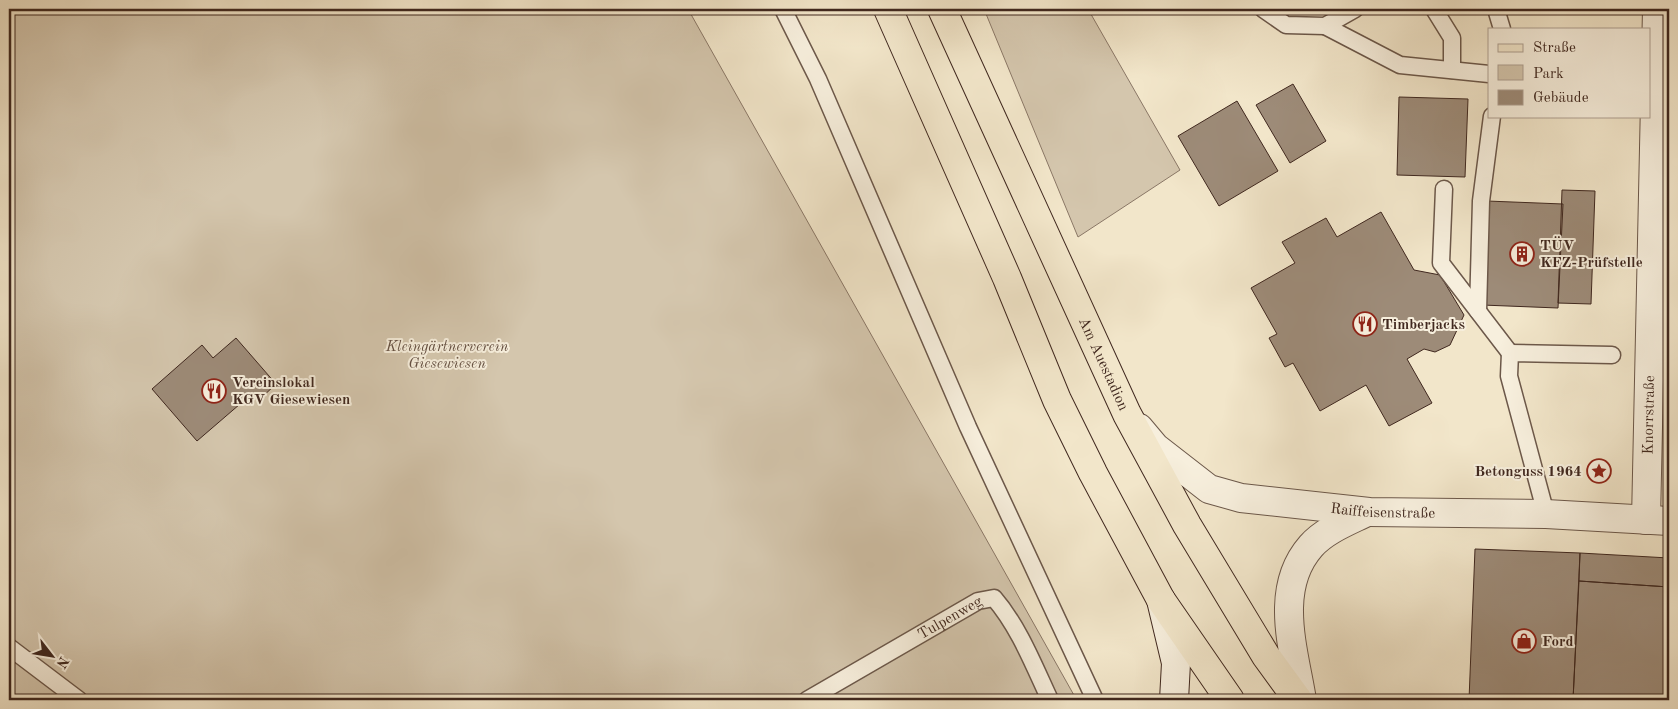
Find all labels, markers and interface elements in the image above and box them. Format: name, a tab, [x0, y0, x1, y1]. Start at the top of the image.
legend	[1488, 28, 1650, 118]
text: Straße	[1533, 41, 1576, 56]
text: Park	[1533, 67, 1564, 82]
text: Gebäude	[1533, 91, 1589, 106]
place label: TÜV KFZ-Prüfstelle	[1540, 236, 1643, 271]
building icon: TÜV KFZ-Prüfstelle	[1509, 241, 1535, 267]
restaurant icon: Timberjacks	[1352, 311, 1378, 337]
street label: Am Auestadion	[1075, 315, 1130, 413]
place label: Timberjacks	[1382, 318, 1465, 333]
park label: Kleingärtnerverein Giesewiesen	[385, 340, 509, 372]
street label: Knorrstraße	[1641, 375, 1658, 455]
place label: Vereinslokal KGV Giesewiesen	[232, 376, 350, 408]
restaurant icon: Vereinslokal KGV Giesewiesen	[201, 378, 227, 404]
place icon: Betonguss 1964	[1586, 458, 1612, 484]
place label: Betonguss 1964	[1474, 465, 1582, 480]
street label: Raiffeisenstraße	[1330, 502, 1435, 522]
street label: Tulpenweg	[916, 594, 985, 643]
shop icon: Ford	[1511, 628, 1537, 654]
north arrow	[28, 632, 78, 682]
place label: Ford	[1542, 635, 1574, 650]
text: N	[53, 654, 71, 671]

